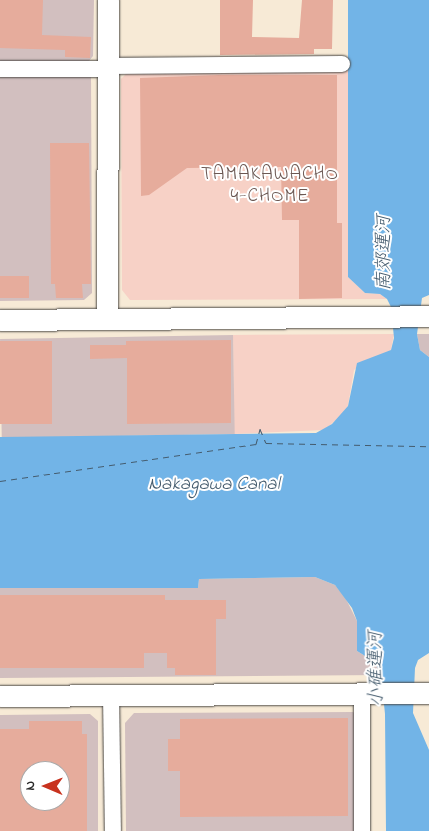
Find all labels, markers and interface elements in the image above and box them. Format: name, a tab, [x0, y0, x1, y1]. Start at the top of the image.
district label: TAMAKAWACHO 4-CHOME	[200, 164, 340, 208]
water label: 南郊運河	[374, 215, 396, 291]
water label: Nakagawa Canal	[148, 474, 280, 496]
water label: 小碓運河	[365, 631, 389, 707]
north arrow	[20, 761, 70, 811]
text: N	[20, 781, 41, 791]

